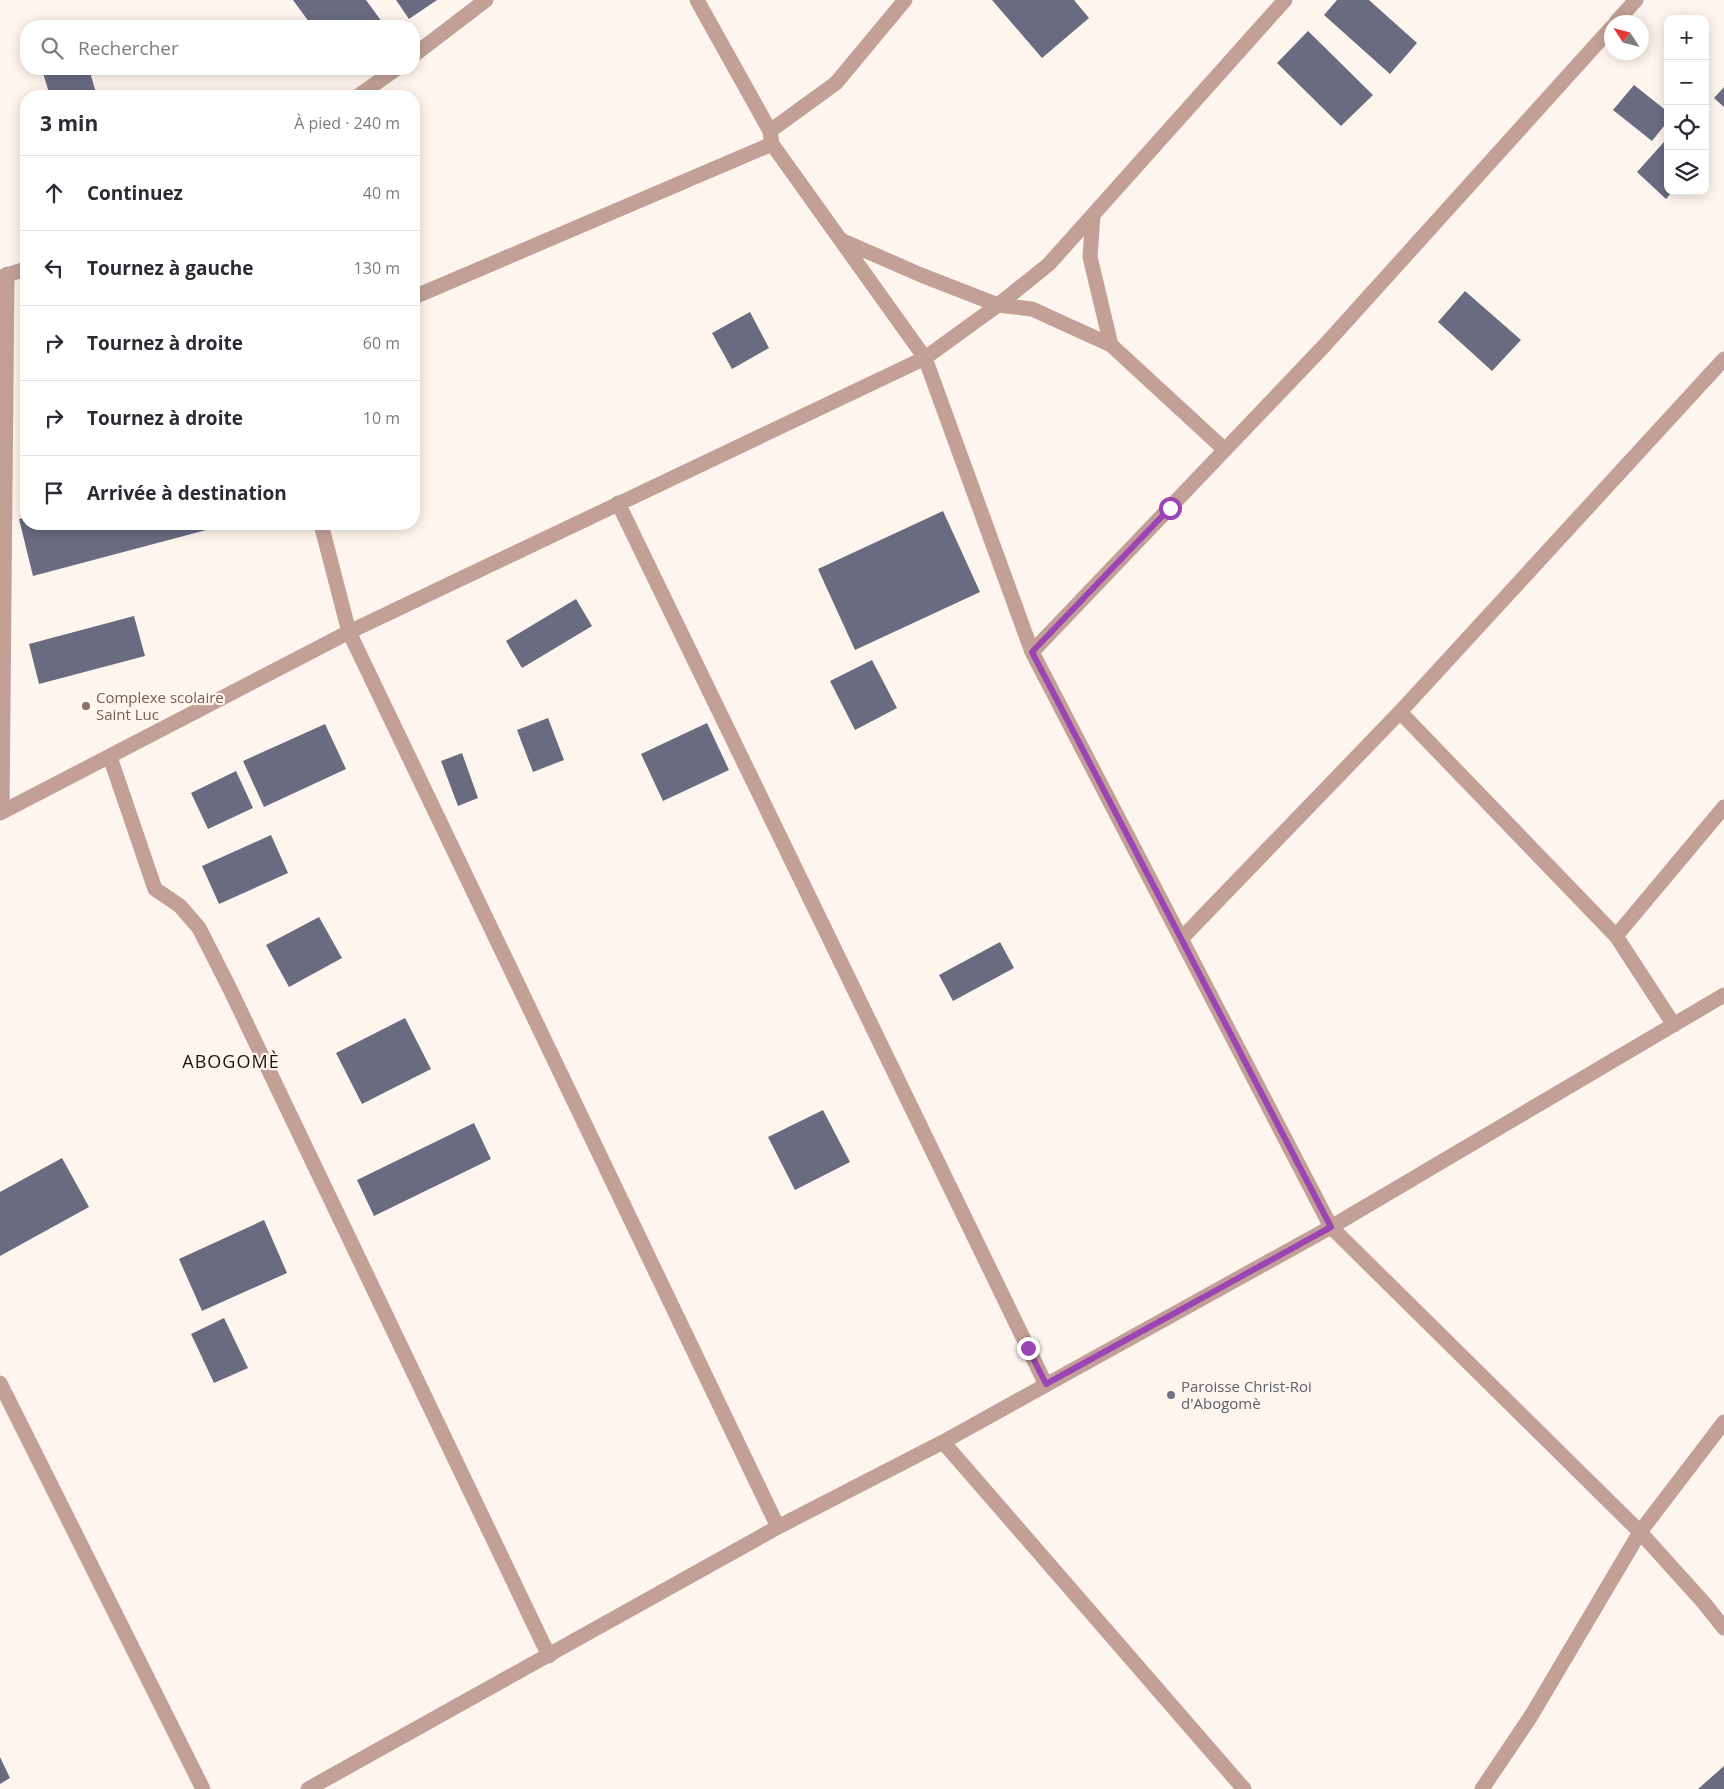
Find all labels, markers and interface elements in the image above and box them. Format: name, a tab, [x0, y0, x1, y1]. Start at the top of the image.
north arrow	[1604, 15, 1649, 60]
map controls	[1664, 15, 1709, 195]
button: +	[1664, 15, 1709, 60]
search box	[20, 20, 420, 75]
icon: search	[38, 34, 66, 62]
text: Rechercher	[78, 35, 179, 61]
button: −	[1664, 60, 1709, 105]
button: locate	[1664, 105, 1709, 150]
text: 3 min	[40, 109, 98, 137]
text: À pied · 240 m	[294, 112, 400, 134]
button: layers	[1664, 150, 1709, 195]
icon: ahead	[40, 179, 68, 207]
text: Continuez	[87, 180, 183, 206]
text: 40 m	[363, 182, 400, 204]
icon: left	[40, 254, 68, 282]
text: Tournez à gauche	[87, 255, 253, 281]
text: 130 m	[354, 257, 400, 279]
icon: right	[40, 329, 68, 357]
text: Tournez à droite	[87, 330, 243, 356]
text: 60 m	[363, 332, 400, 354]
icon: right	[40, 404, 68, 432]
text: Tournez à droite	[87, 405, 243, 431]
text: 10 m	[363, 407, 400, 429]
icon: arrive	[40, 479, 68, 507]
text: Arrivée à destination	[87, 480, 287, 506]
route start	[1159, 497, 1182, 520]
place label: Complexe scolaire Saint Luc	[96, 687, 224, 724]
marker: Complexe scolaire Saint Luc	[80, 700, 92, 712]
district label: ABOGOMÈ	[182, 1049, 280, 1073]
route end	[1017, 1337, 1040, 1360]
place label: Paroisse Christ-Roi d'Abogomè	[1181, 1376, 1312, 1413]
marker: Paroisse Christ-Roi d'Abogomè	[1165, 1389, 1177, 1401]

